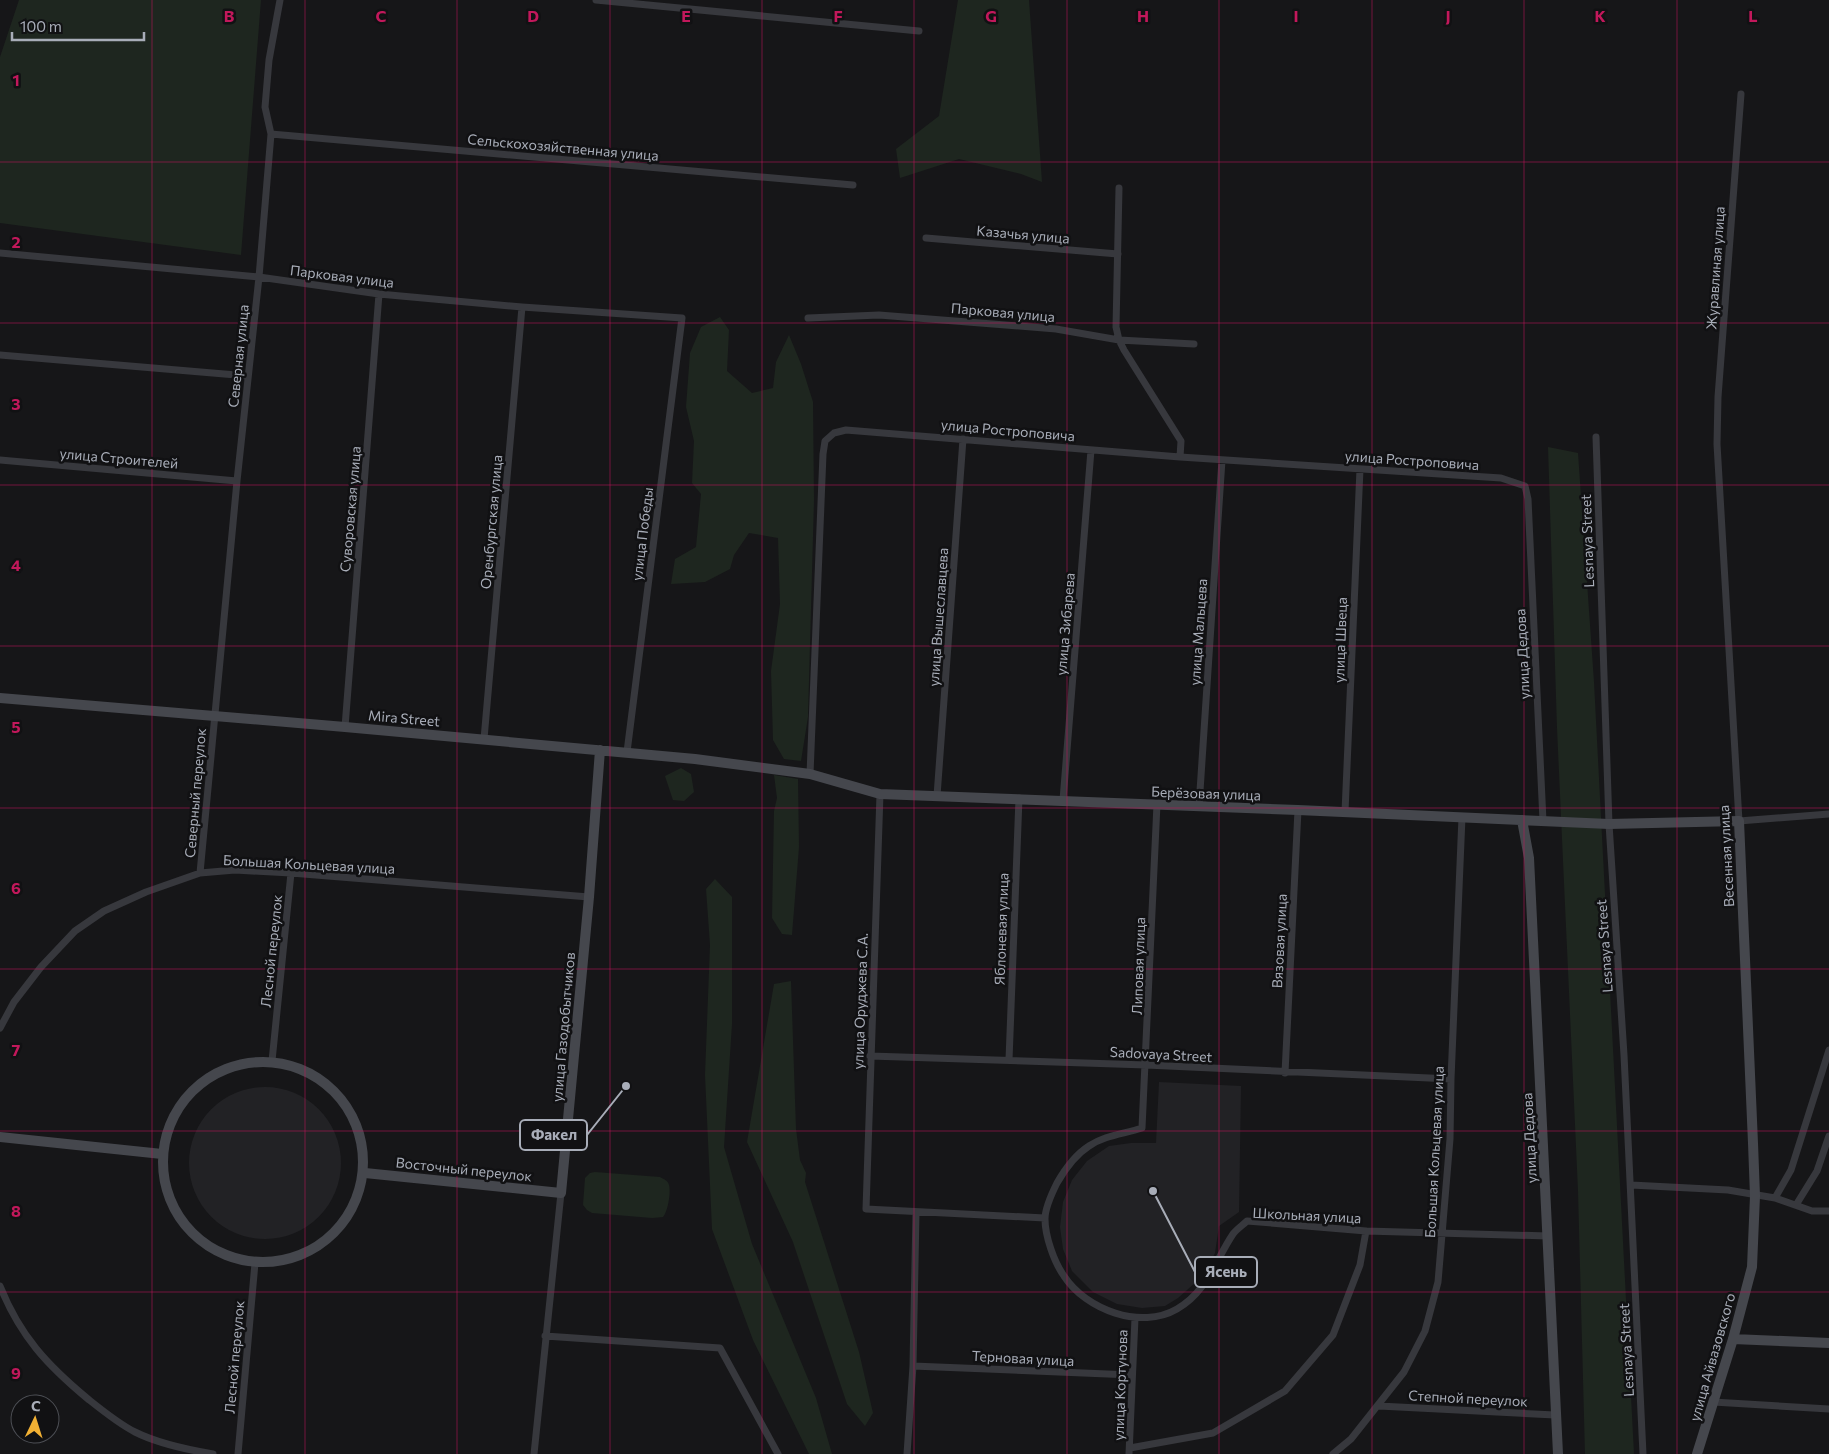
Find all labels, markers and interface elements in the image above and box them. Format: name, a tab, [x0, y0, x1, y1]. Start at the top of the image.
text: B	[224, 6, 235, 25]
text: C	[376, 6, 387, 25]
text: D	[527, 6, 539, 25]
text: E	[681, 6, 691, 25]
text: F	[833, 6, 843, 25]
text: G	[985, 6, 997, 25]
text: H	[1137, 6, 1149, 25]
text: I	[1293, 6, 1299, 25]
text: J	[1445, 6, 1451, 25]
text: K	[1594, 6, 1606, 25]
text: L	[1748, 6, 1758, 25]
scale bar	[12, 10, 145, 42]
text: 100 m	[20, 17, 62, 35]
text: 1	[12, 70, 20, 89]
street label: Сельскохозяйственная улица	[467, 130, 659, 164]
street label: Журавлиная улица	[1702, 206, 1728, 330]
street label: Казачья улица	[976, 221, 1070, 247]
text: 2	[11, 232, 21, 251]
street label: Парковая улица	[289, 261, 395, 291]
street label: Парковая улица	[950, 299, 1056, 325]
street label: Северная улица	[224, 304, 252, 408]
text: 3	[11, 394, 21, 413]
street label: улица Ростроповича	[940, 416, 1076, 444]
street label: улица Строителей	[59, 444, 179, 472]
street label: Суворовская улица	[336, 445, 364, 573]
street label: улица Ростроповича	[1344, 447, 1480, 473]
street label: Оренбургская улица	[477, 454, 505, 590]
street label: улица Победы	[628, 486, 656, 582]
street label: Lesnaya Street	[1577, 494, 1597, 588]
street label: улица Вышеславцева	[925, 547, 951, 687]
text: 4	[11, 555, 21, 574]
street label: улица Зибарева	[1052, 572, 1078, 676]
street label: улица Мальцева	[1186, 578, 1210, 686]
street label: улица Швеца	[1330, 597, 1350, 683]
street label: улица Дедова	[1511, 608, 1533, 700]
street label: Mira Street	[367, 706, 441, 730]
text: 5	[11, 717, 21, 736]
street label: Северный переулок	[181, 727, 209, 859]
street label: Берёзовая улица	[1151, 783, 1261, 803]
street label: Весенная улица	[1715, 804, 1737, 908]
street label: Большая Кольцевая улица	[223, 851, 395, 877]
street label: Яблоневая улица	[991, 872, 1011, 986]
text: 6	[11, 878, 21, 897]
street label: Лесной переулок	[257, 893, 285, 1008]
street label: Вязовая улица	[1268, 893, 1290, 989]
street label: Lesnaya Street	[1592, 898, 1616, 993]
street label: Липовая улица	[1128, 917, 1148, 1015]
street label: улица Оруджева С.А.	[849, 932, 871, 1070]
street label: улица Газодобытчиков	[548, 951, 578, 1103]
text: 7	[12, 1040, 21, 1059]
street label: Sadovaya Street	[1109, 1043, 1213, 1065]
street label: Большая Кольцевая улица	[1421, 1066, 1447, 1238]
street label: улица Дедова	[1518, 1092, 1540, 1184]
callout: Факел	[520, 1120, 587, 1150]
text: Факел	[531, 1125, 577, 1143]
street label: Восточный переулок	[395, 1153, 533, 1185]
text: 8	[11, 1201, 21, 1220]
street label: Школьная улица	[1252, 1204, 1362, 1226]
callout: Ясень	[1195, 1257, 1257, 1287]
text: Ясень	[1205, 1262, 1247, 1280]
street label: улица Айвазовского	[1686, 1291, 1738, 1423]
street label: Лесной переулок	[221, 1299, 247, 1414]
street label: Lesnaya Street	[1615, 1303, 1637, 1397]
street label: улица Кортунова	[1110, 1329, 1130, 1441]
street label: Терновая улица	[971, 1347, 1075, 1369]
text: 9	[11, 1363, 21, 1382]
street label: Степной переулок	[1408, 1386, 1529, 1410]
north arrow	[10, 1394, 60, 1444]
text: С	[31, 1397, 41, 1414]

